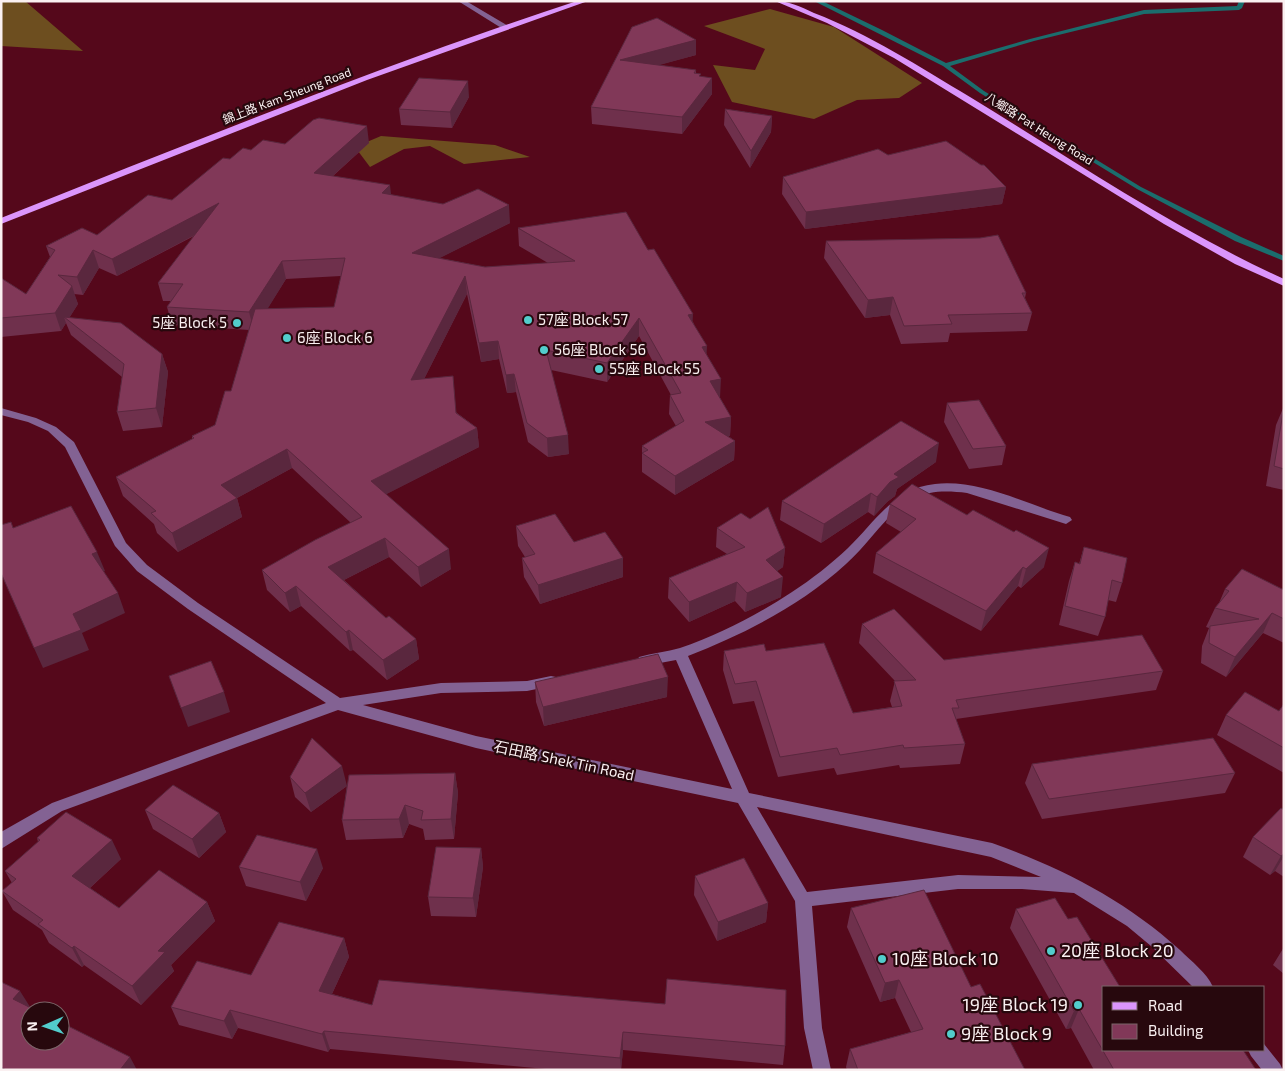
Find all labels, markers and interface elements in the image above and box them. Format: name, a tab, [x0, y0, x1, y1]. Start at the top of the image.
street label: 錦上路 Kam Sheung Road	[220, 64, 353, 126]
street label: 八鄉路 Pat Heung Road	[983, 89, 1096, 167]
place label: 57座 Block 57	[538, 310, 629, 328]
place label: 5座 Block 5	[152, 313, 227, 331]
marker: 57座 Block 57	[522, 314, 534, 326]
marker: 5座 Block 5	[231, 317, 243, 329]
place label: 6座 Block 6	[297, 328, 373, 346]
marker: 6座 Block 6	[281, 332, 293, 344]
place label: 56座 Block 56	[554, 340, 646, 358]
marker: 56座 Block 56	[538, 344, 550, 356]
place label: 55座 Block 55	[609, 359, 700, 377]
marker: 55座 Block 55	[593, 363, 605, 375]
street label: 石田路 Shek Tin Road	[492, 736, 636, 784]
place label: 20座 Block 20	[1061, 939, 1173, 961]
marker: 20座 Block 20	[1045, 945, 1057, 957]
place label: 10座 Block 10	[892, 947, 999, 969]
marker: 10座 Block 10	[876, 953, 888, 965]
legend	[1102, 986, 1265, 1051]
place label: 19座 Block 19	[963, 993, 1068, 1015]
text: Road	[1148, 996, 1183, 1014]
marker: 19座 Block 19	[1072, 999, 1084, 1011]
north arrow	[20, 1001, 70, 1051]
text: N	[23, 1021, 40, 1032]
text: Building	[1148, 1021, 1204, 1039]
place label: 9座 Block 9	[961, 1022, 1052, 1044]
marker: 9座 Block 9	[945, 1028, 957, 1040]

